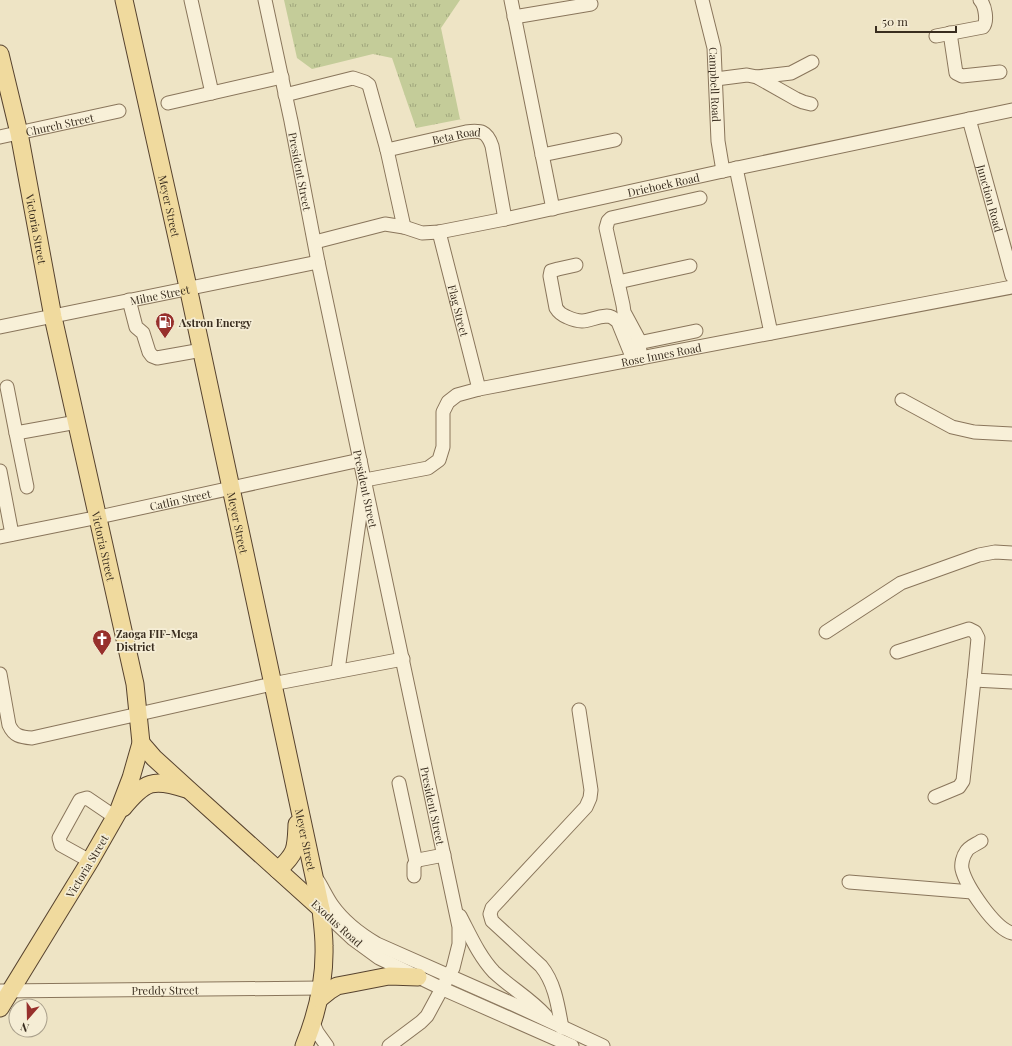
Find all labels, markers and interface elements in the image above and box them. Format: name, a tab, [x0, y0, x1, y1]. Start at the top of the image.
scale bar	[876, 8, 956, 34]
text: 50 m	[882, 13, 908, 29]
street label: Campbell Road	[706, 47, 725, 123]
street label: Church Street	[24, 109, 95, 139]
street label: Beta Road	[430, 124, 482, 147]
street label: President Street	[286, 131, 315, 212]
street label: Junction Road	[974, 162, 1007, 234]
street label: Driehoek Road	[626, 169, 701, 199]
street label: Meyer Street	[156, 174, 184, 238]
street label: Victoria Street	[23, 192, 51, 265]
street label: Milne Street	[129, 281, 191, 308]
street label: Flag Street	[445, 283, 473, 338]
fuel station icon: Astron Energy	[154, 311, 176, 339]
place label: Astron Energy	[178, 315, 252, 330]
street label: Rose Innes Road	[620, 339, 703, 369]
street label: President Street	[350, 448, 382, 529]
street label: Catlin Street	[148, 485, 212, 513]
street label: Meyer Street	[224, 490, 252, 555]
street label: Victoria Street	[89, 509, 119, 582]
place label: Zaoga FIF-Mega District	[116, 626, 198, 654]
church icon: Zaoga FIF-Mega District	[91, 628, 113, 656]
street label: President Street	[418, 765, 449, 846]
street label: Meyer Street	[292, 807, 320, 872]
street label: Victoria Street	[62, 832, 112, 901]
street label: Exodus Road	[308, 896, 366, 950]
street label: Preddy Street	[131, 982, 199, 997]
north arrow	[8, 998, 48, 1038]
text: N	[18, 1019, 31, 1036]

